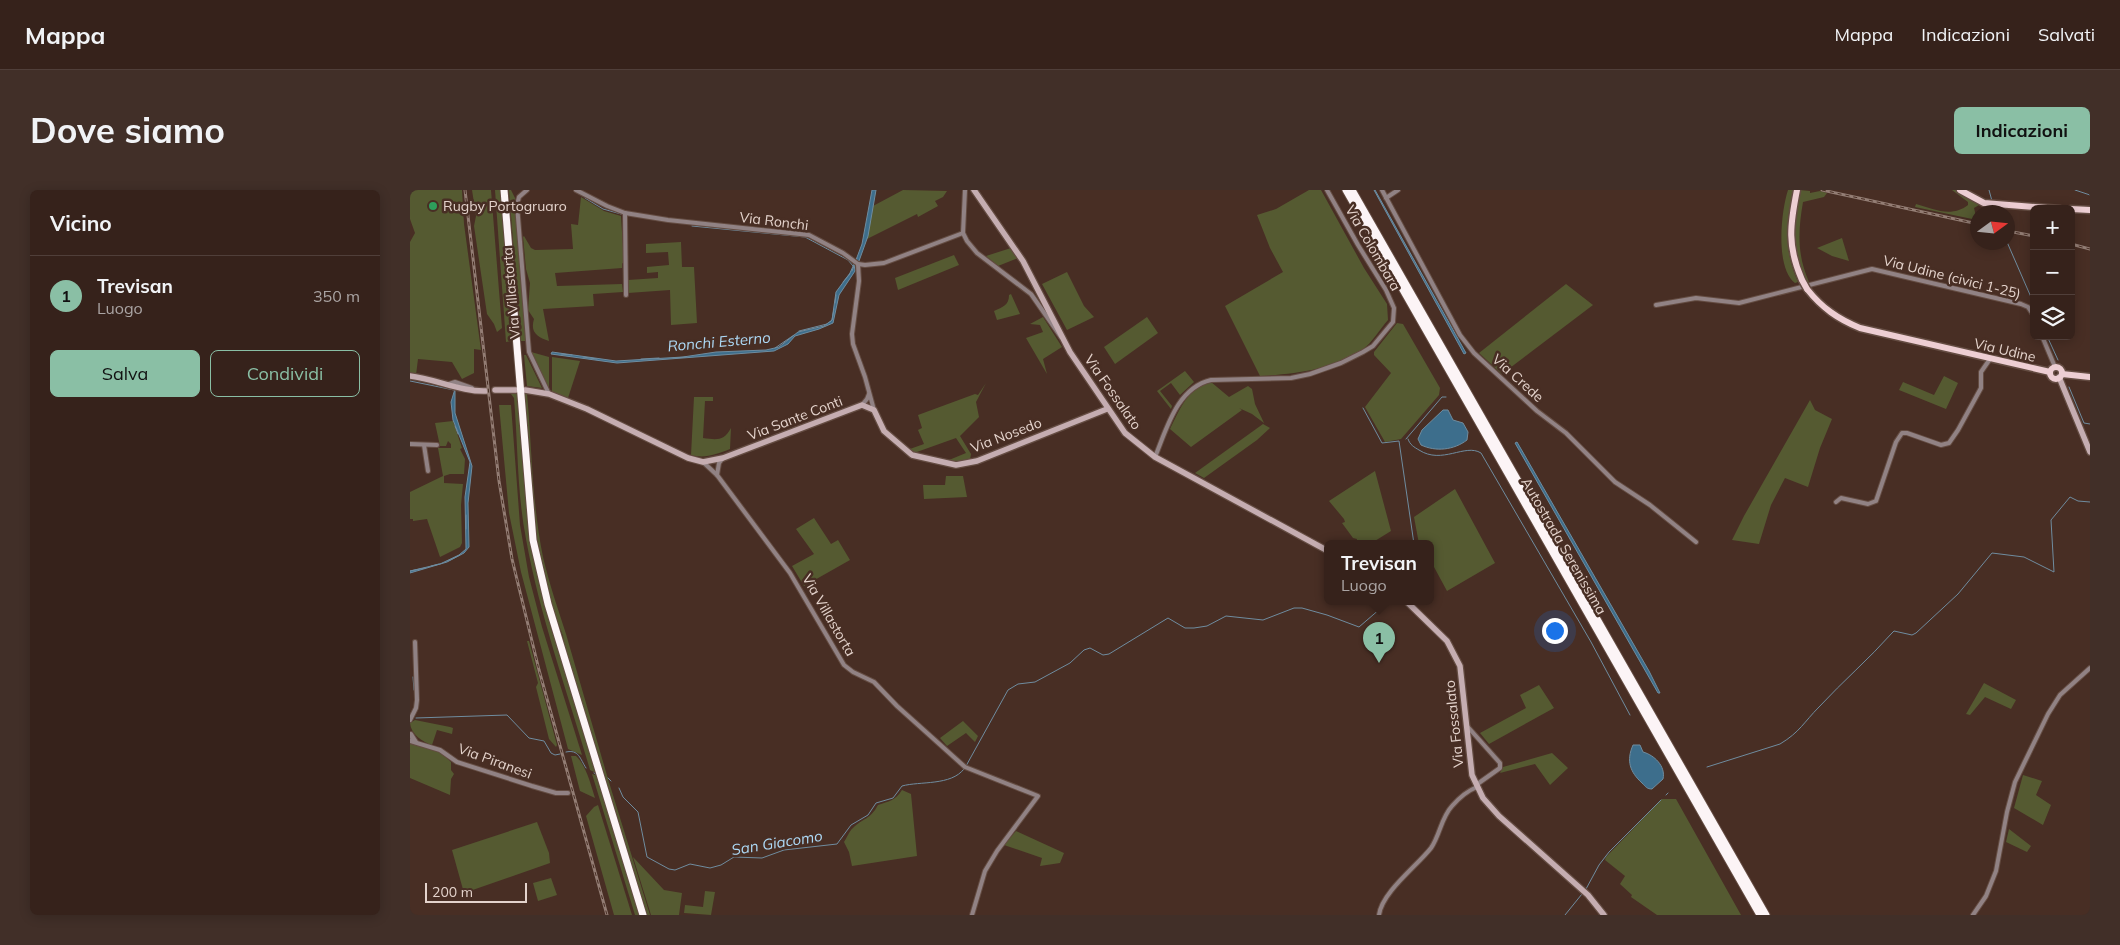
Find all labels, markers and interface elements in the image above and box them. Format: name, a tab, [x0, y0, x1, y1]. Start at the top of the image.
text: Mappa	[25, 20, 105, 50]
text: Mappa	[1835, 23, 1893, 46]
text: Indicazioni	[1921, 23, 2010, 46]
text: Salvati	[2038, 23, 2095, 46]
button: Indicazioni	[1954, 107, 2090, 154]
text: Dove siamo	[30, 108, 225, 152]
place label: Rugby Portogruaro	[443, 197, 567, 215]
marker: Rugby Portogruaro	[427, 200, 439, 212]
street label: Via Colombara	[1341, 202, 1405, 294]
north arrow	[1970, 205, 2015, 250]
map controls	[2030, 205, 2075, 340]
button: +	[2030, 205, 2075, 250]
street label: Via Ronchi	[738, 208, 810, 234]
text: Vicino	[50, 210, 112, 236]
street label: Via Villastorta	[498, 246, 524, 340]
button: −	[2030, 250, 2075, 295]
street label: Via Udine (civici 1-25)	[1881, 251, 2023, 303]
text: Trevisan	[97, 274, 173, 298]
text: 1	[61, 286, 71, 306]
text: 350 m	[313, 286, 360, 306]
button: layers	[2030, 295, 2075, 340]
text: Luogo	[97, 298, 143, 318]
water label: Ronchi Esterno	[667, 327, 772, 355]
street label: Via Udine	[1972, 334, 2038, 366]
button: Salva	[50, 350, 200, 397]
button: Condividi	[210, 350, 360, 397]
street label: Via Crede	[1488, 350, 1548, 406]
street label: Via Fossalato	[1081, 351, 1145, 433]
street label: Via Sante Conti	[745, 392, 845, 444]
street label: Via Nosedo	[968, 413, 1044, 457]
street label: Autostrada Serenissima	[1517, 474, 1611, 618]
popup	[1324, 540, 1434, 605]
text: Trevisan	[1341, 551, 1417, 575]
street label: Via Villastorta	[798, 571, 860, 659]
text: Luogo	[1341, 575, 1387, 595]
your location	[1542, 618, 1568, 644]
pin: 1	[1363, 622, 1395, 663]
street label: Via Fossalato	[1440, 679, 1468, 769]
street label: Via Piranesi	[456, 739, 534, 783]
water label: San Giacomo	[730, 826, 824, 859]
scale bar	[425, 880, 528, 903]
text: 200 m	[432, 883, 473, 901]

